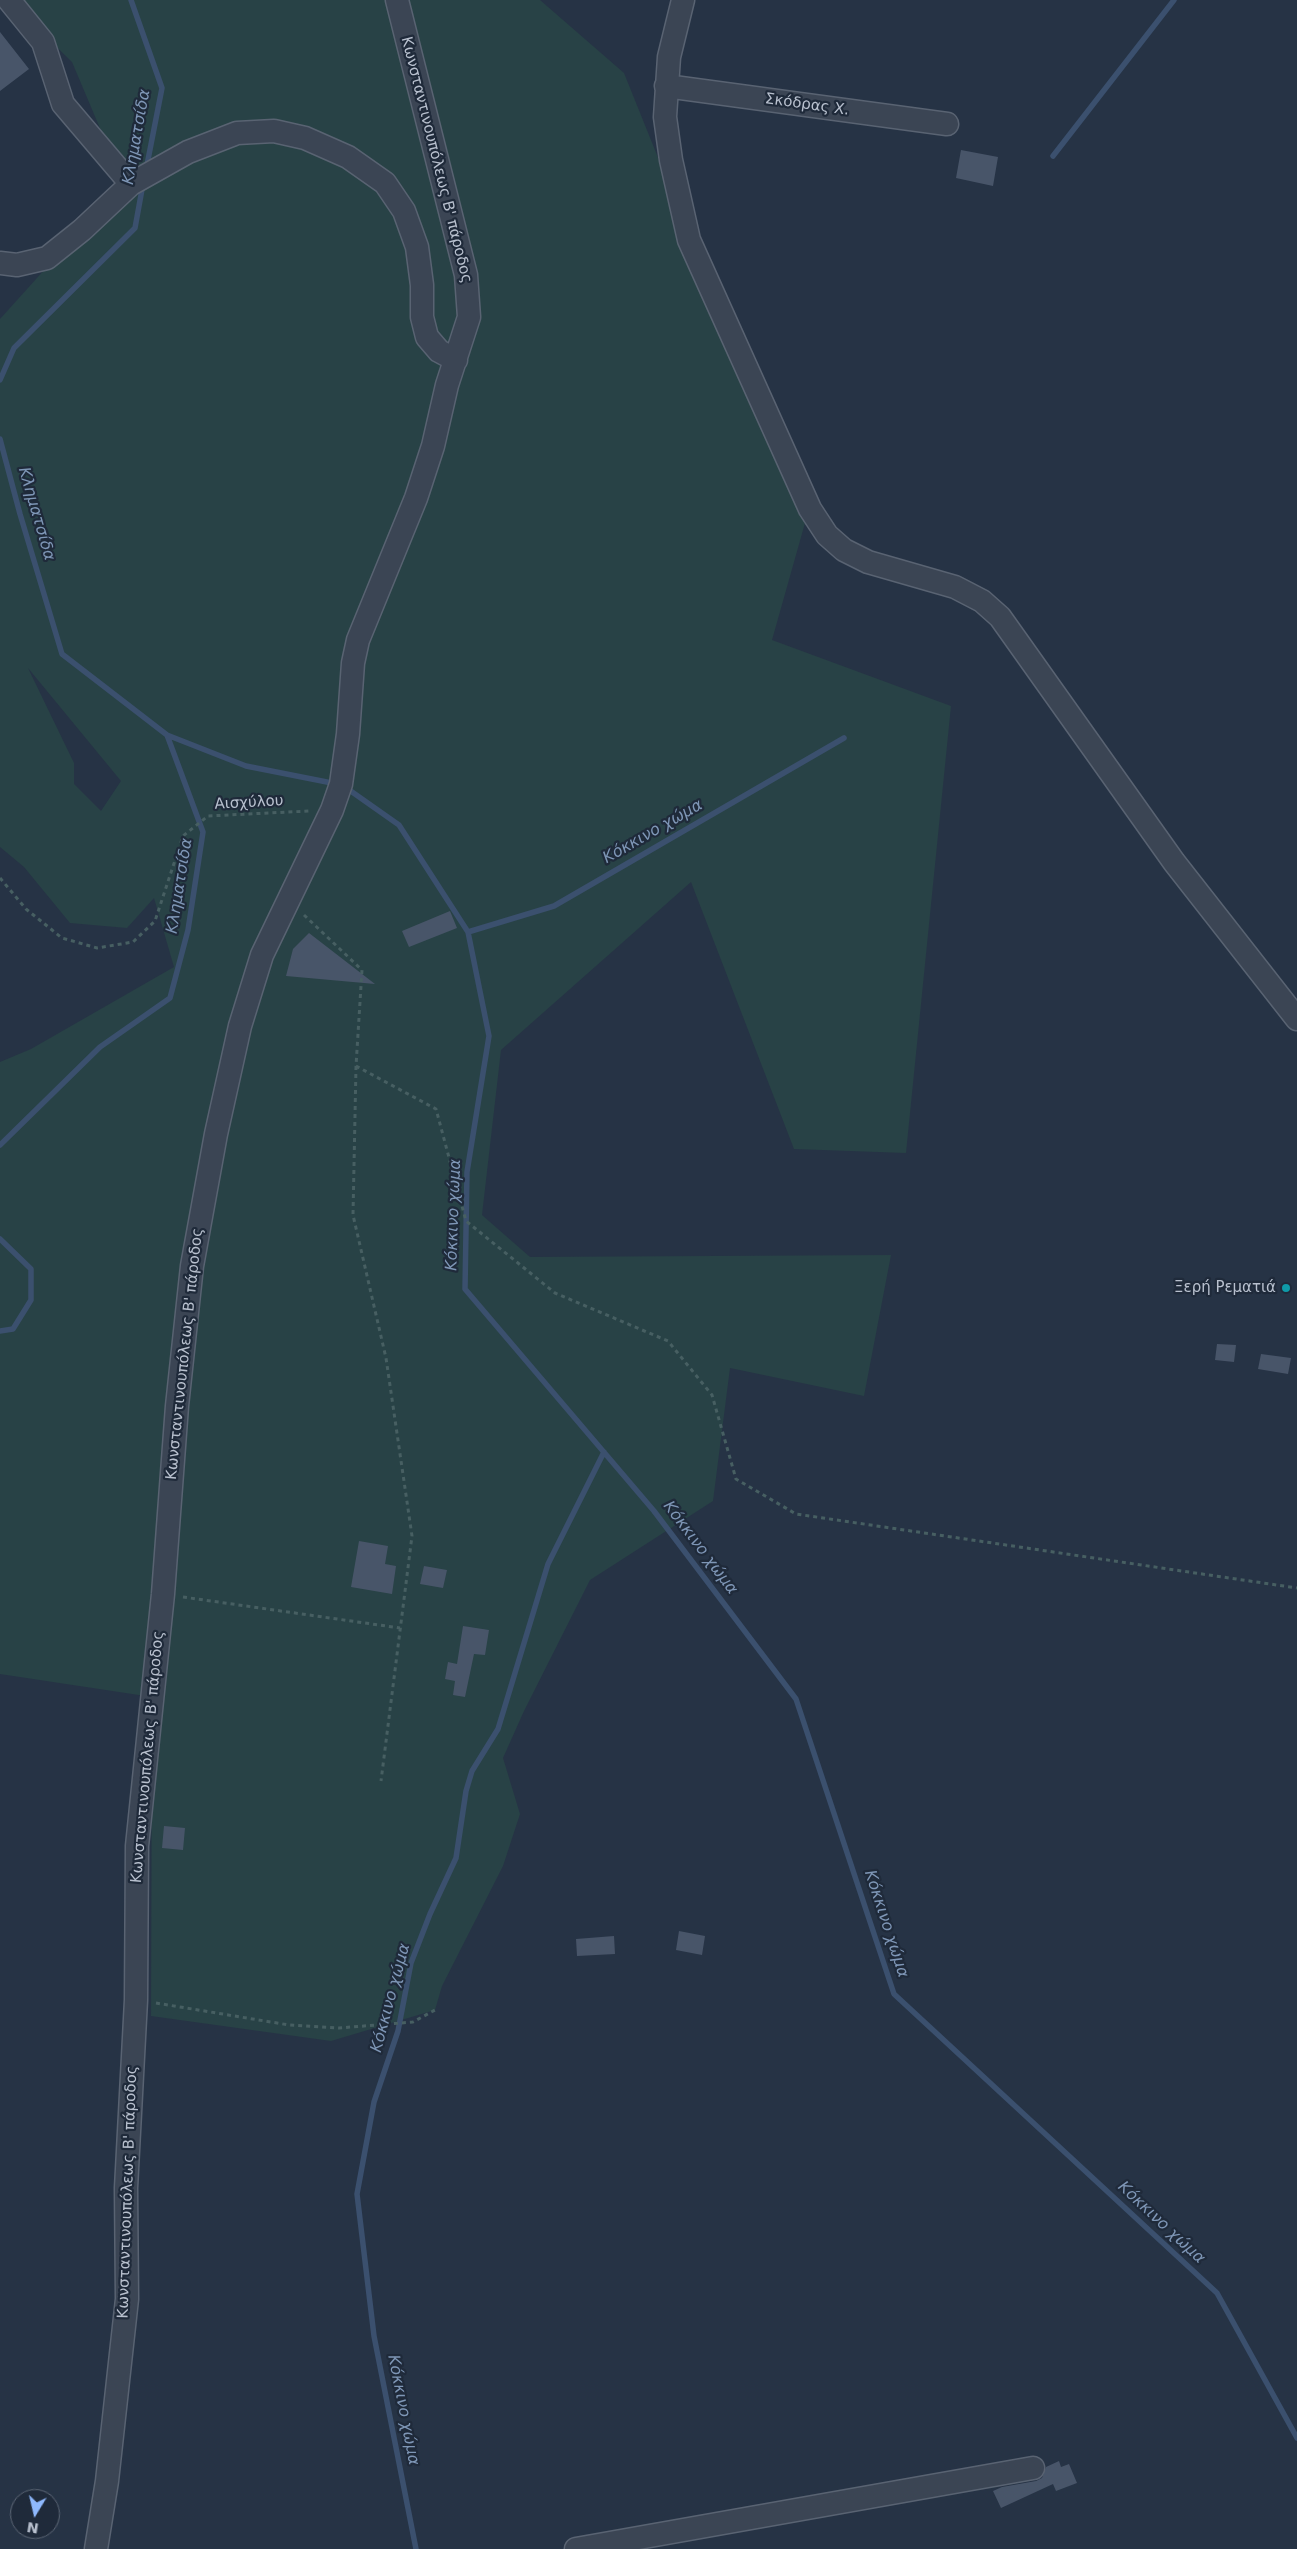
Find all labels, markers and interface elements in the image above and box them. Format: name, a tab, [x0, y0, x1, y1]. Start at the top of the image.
street label: Κωνσταντινουπόλεως Β' πάροδος	[397, 35, 475, 285]
water label: Κληματσίδα	[119, 88, 155, 186]
street label: Σκόδρας Χ.	[764, 90, 850, 120]
water label: Κληματσίδα	[13, 465, 59, 563]
street label: Αισχύλου	[214, 792, 284, 814]
water label: Κόκκινο χώμα	[600, 796, 706, 868]
water label: Κληματσίδα	[163, 837, 197, 935]
water label: Κόκκινο χώμα	[442, 1159, 466, 1271]
street label: Κωνσταντινουπόλεως Β' πάροδος	[163, 1227, 207, 1481]
place label: Ξερή Ρεματιά	[1174, 1279, 1276, 1297]
marker: Ξερή Ρεματιά	[1280, 1282, 1292, 1294]
water label: Κόκκινο χώμα	[659, 1498, 741, 1598]
street label: Κωνσταντινουπόλεως Β' πάροδος	[128, 1630, 168, 1884]
water label: Κόκκινο χώμα	[860, 1868, 912, 1980]
water label: Κόκκινο χώμα	[367, 1941, 415, 2055]
street label: Κωνσταντινουπόλεως Β' πάροδος	[115, 2065, 141, 2319]
water label: Κόκκινο χώμα	[1114, 2178, 1208, 2268]
water label: Κόκκινο χώμα	[383, 2353, 423, 2467]
north arrow	[10, 2489, 60, 2539]
text: N	[26, 2519, 40, 2537]

